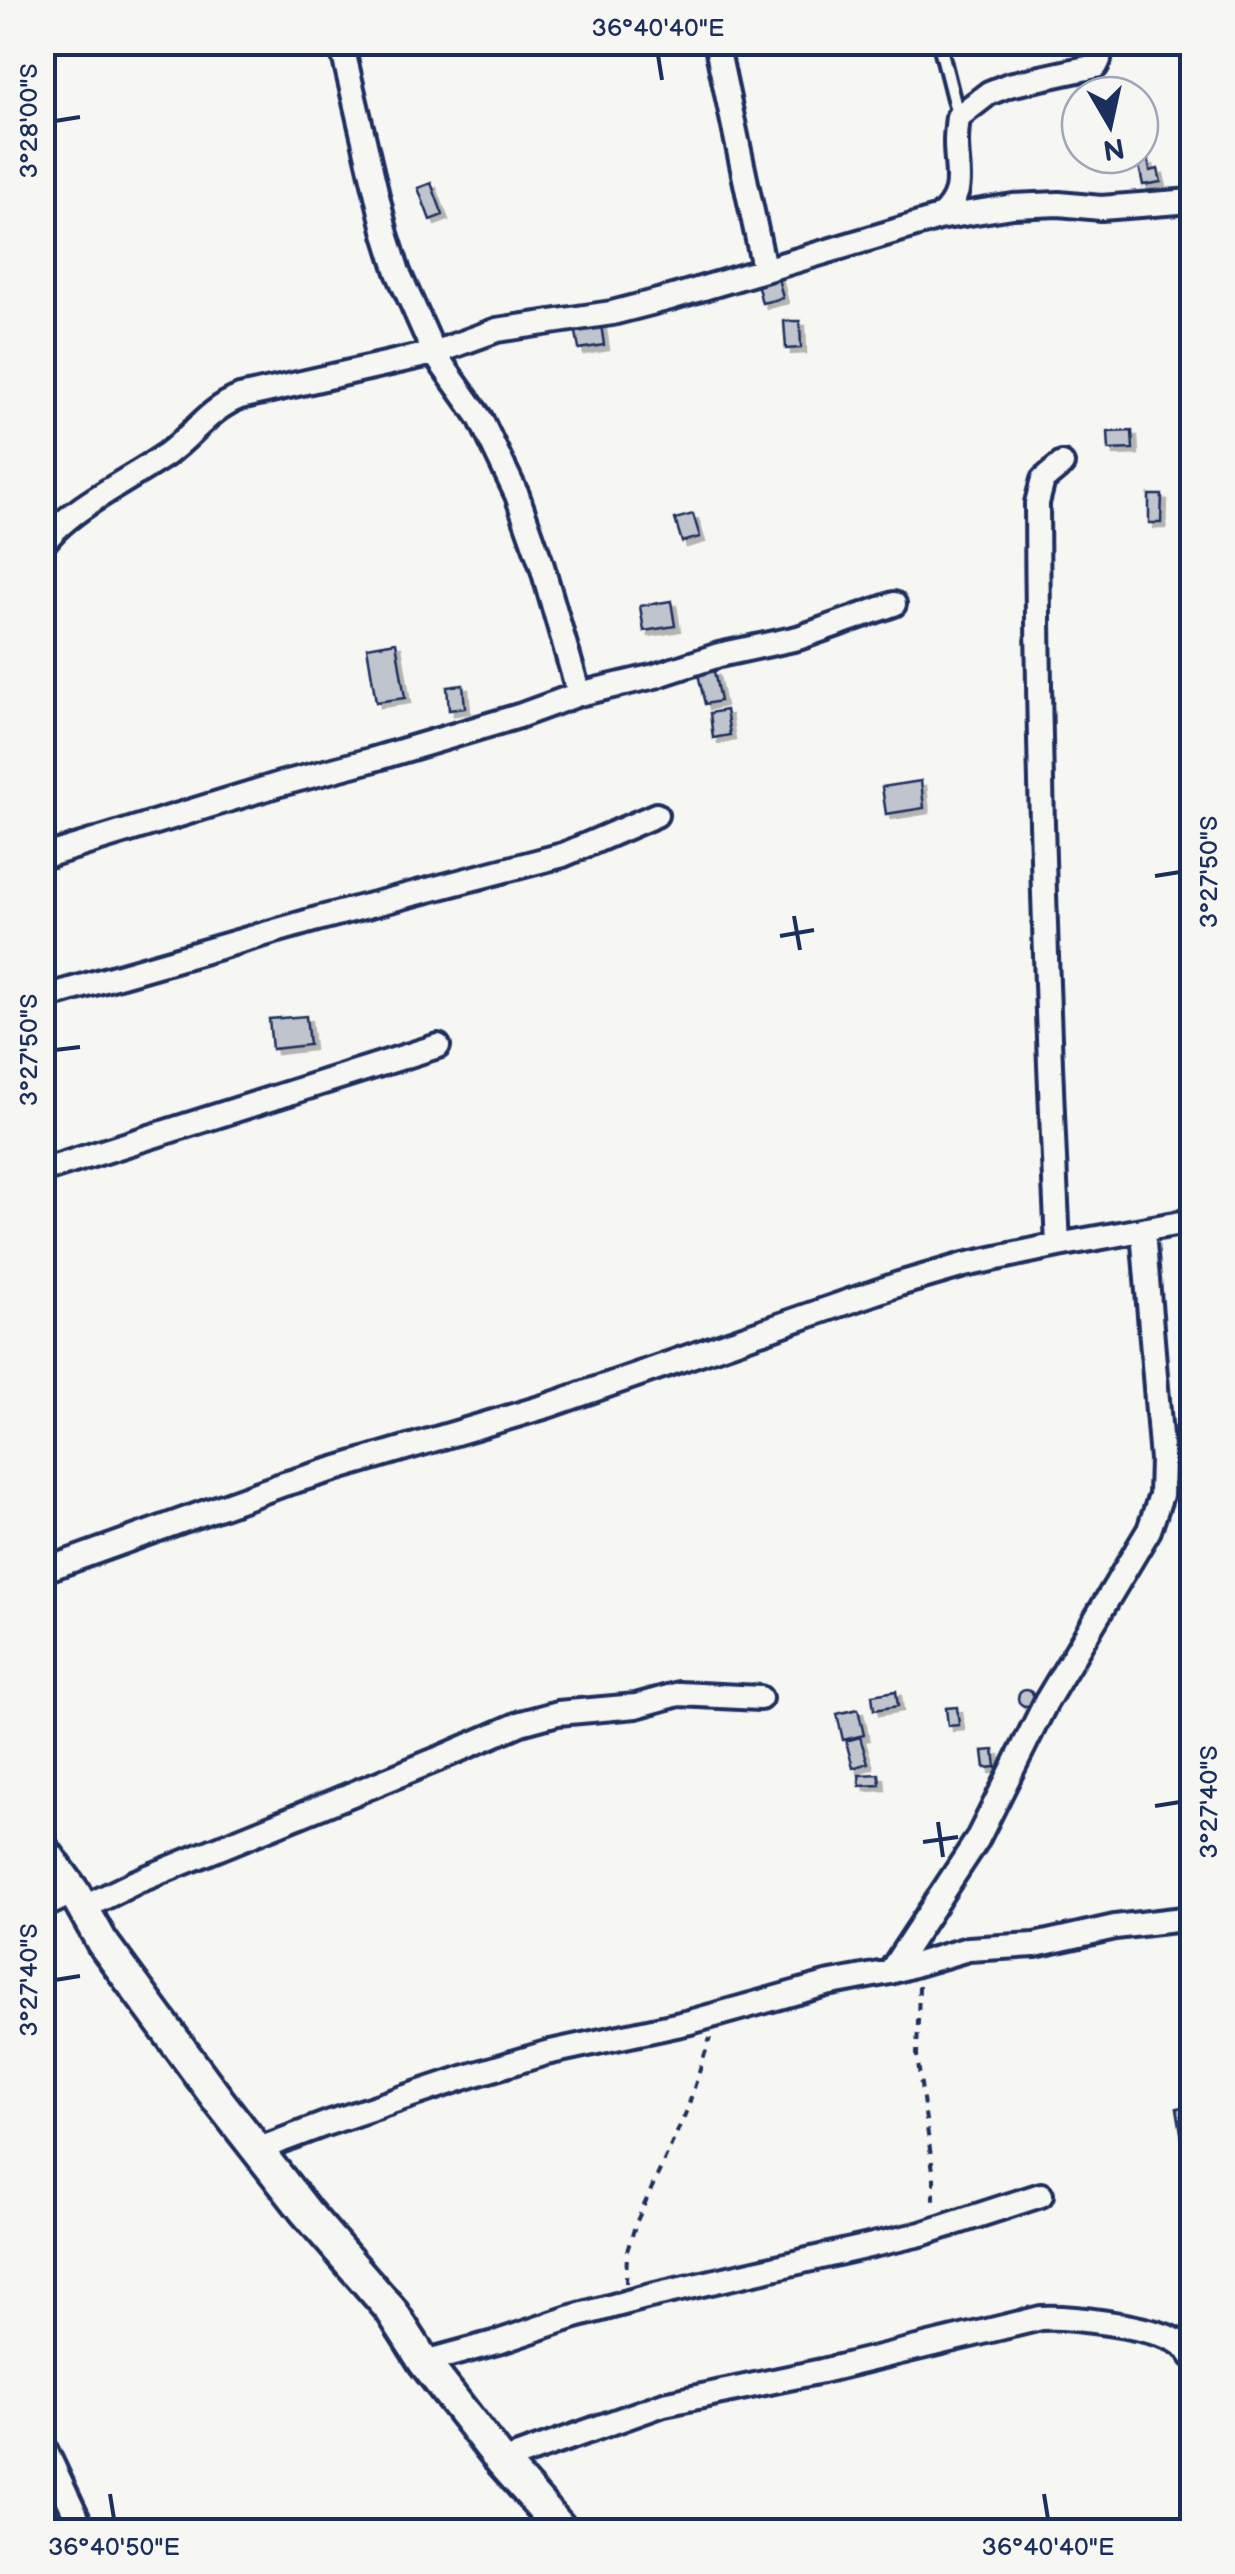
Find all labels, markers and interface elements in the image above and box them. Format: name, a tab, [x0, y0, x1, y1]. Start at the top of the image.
text: 36°40'40"E	[592, 13, 724, 44]
text: 3°28'00"S	[14, 63, 45, 179]
north arrow	[1060, 75, 1160, 175]
text: N	[1101, 130, 1127, 166]
text: 3°27'50"S	[1194, 816, 1225, 928]
text: 3°27'50"S	[14, 994, 45, 1106]
text: 3°27'40"S	[1194, 1745, 1225, 1859]
text: 3°27'40"S	[14, 1923, 45, 2037]
text: 36°40'50"E	[48, 2532, 180, 2563]
text: 36°40'40"E	[982, 2532, 1114, 2563]

